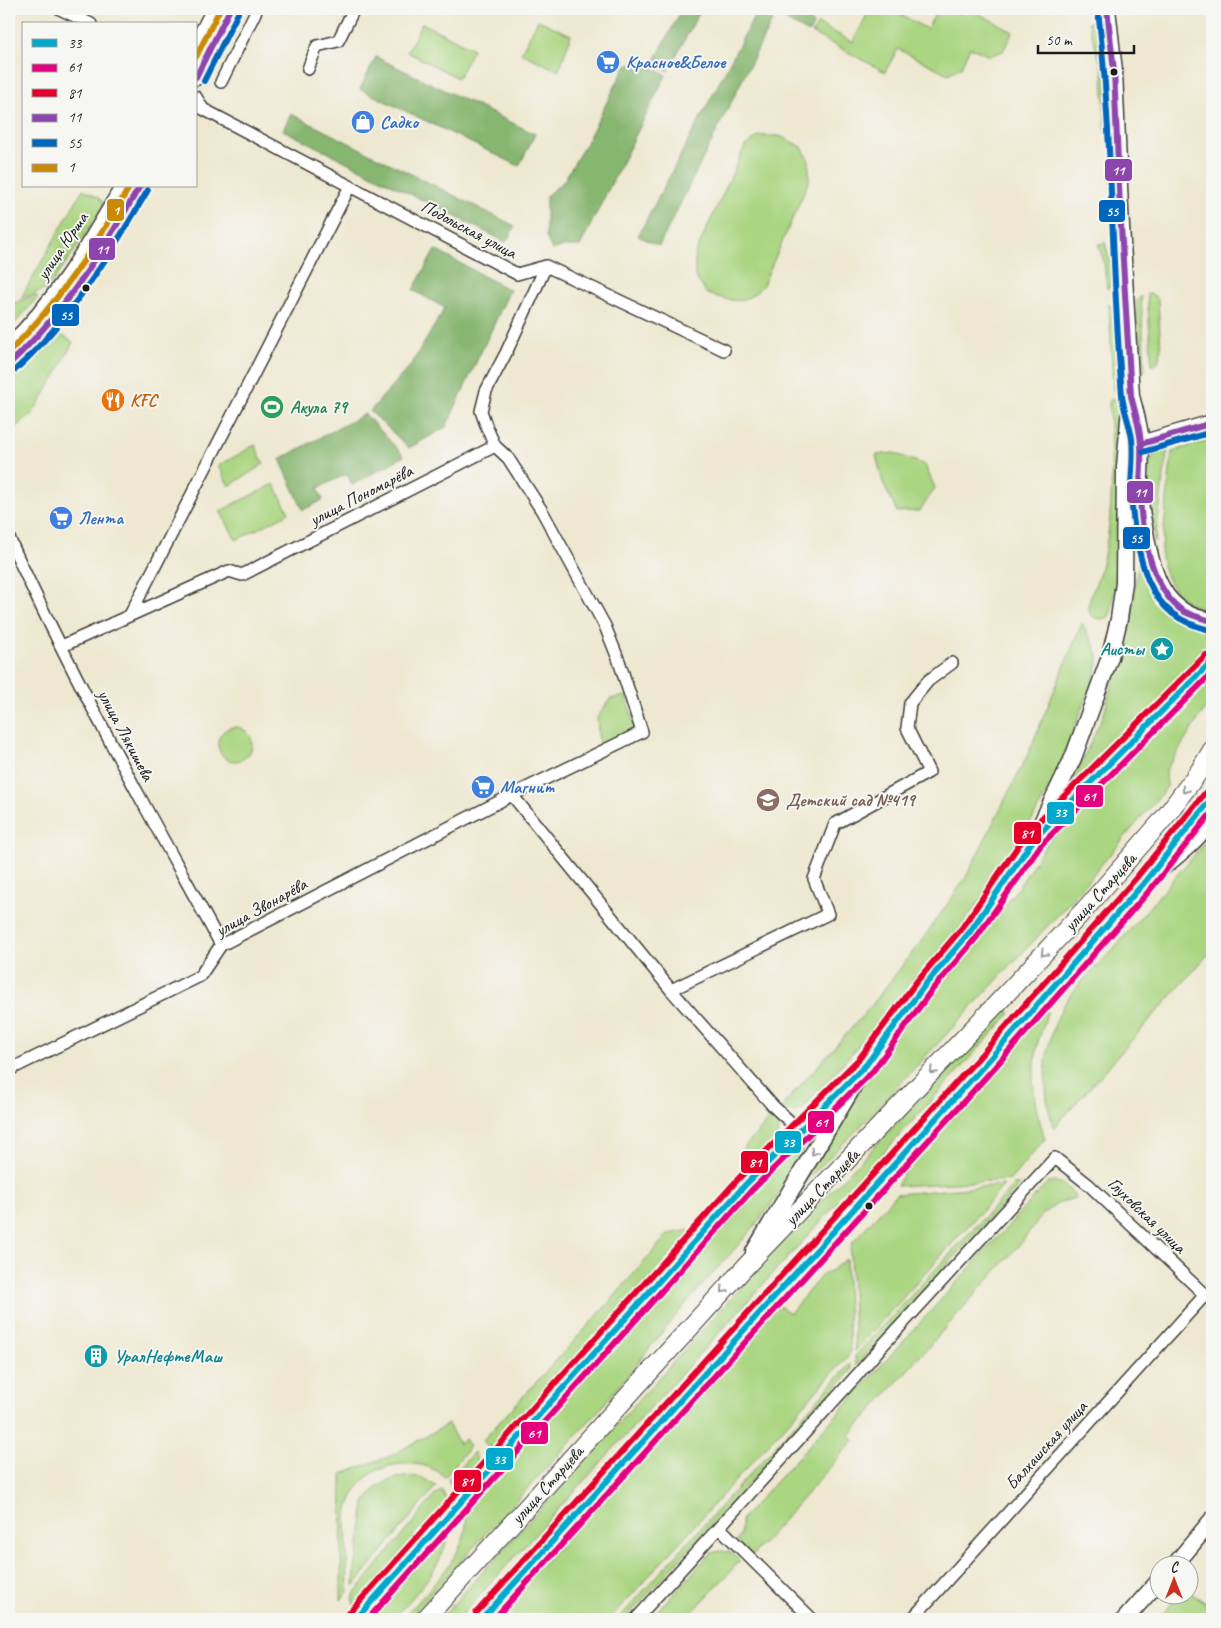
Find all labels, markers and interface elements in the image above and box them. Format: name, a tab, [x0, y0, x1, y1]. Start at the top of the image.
legend	[22, 22, 198, 188]
scale bar	[1038, 22, 1135, 54]
text: 50 m	[1046, 31, 1073, 50]
text: 33	[68, 34, 83, 53]
supermarket icon: Красное&Белое	[595, 49, 621, 75]
place label: Красное&Белое	[626, 51, 727, 73]
text: 61	[68, 58, 83, 77]
unlabelled marker	[1109, 67, 1119, 77]
text: 81	[68, 84, 83, 103]
text: 11	[68, 108, 83, 127]
shop icon: Садко	[350, 109, 376, 135]
place label: Садко	[380, 111, 420, 133]
text: 55	[68, 134, 83, 153]
text: 1	[68, 158, 76, 177]
line badge: 11	[1104, 158, 1133, 182]
text: 11	[1112, 162, 1126, 179]
street label: Подольская улица	[417, 195, 522, 264]
line badge: 1	[106, 198, 125, 222]
line badge: 55	[1098, 199, 1126, 223]
text: 1	[113, 202, 121, 219]
text: 55	[1106, 203, 1120, 220]
street label: улица Юрша	[31, 207, 93, 285]
line badge: 11	[88, 237, 116, 261]
text: 11	[96, 241, 110, 258]
unlabelled marker	[81, 283, 91, 293]
line badge: 55	[51, 303, 80, 327]
text: 55	[60, 307, 74, 324]
restaurant icon: KFC	[100, 387, 126, 413]
place label: KFC	[130, 389, 160, 411]
sports icon: Акула 79	[259, 394, 285, 420]
place label: Акула 79	[290, 396, 349, 418]
street label: улица Пономарёва	[305, 459, 417, 531]
line badge: 11	[1126, 480, 1154, 504]
text: 11	[1134, 484, 1148, 501]
supermarket icon: Лента	[48, 505, 74, 531]
place label: Лента	[78, 507, 124, 529]
line badge: 55	[1122, 526, 1151, 550]
text: 55	[1130, 530, 1144, 547]
place icon: Аисты	[1149, 636, 1175, 662]
place label: Аисты	[1100, 638, 1146, 660]
street label: улица Лякишева	[92, 685, 160, 785]
supermarket icon: Магнит	[470, 774, 496, 800]
place label: Магнит	[500, 776, 555, 798]
line badge: 61	[1075, 784, 1104, 808]
one-way arrow	[1182, 784, 1191, 794]
school or university icon: Детский сад №419	[755, 787, 781, 813]
text: 61	[1083, 788, 1097, 805]
place label: Детский сад №419	[786, 789, 917, 811]
line badge: 33	[1046, 801, 1075, 825]
text: 33	[1054, 804, 1068, 821]
line badge: 81	[1013, 821, 1042, 845]
text: 81	[1021, 825, 1035, 842]
street label: улица Старцева	[1058, 847, 1142, 937]
street label: улица Звонарёва	[211, 872, 312, 942]
one-way arrow	[1041, 947, 1050, 956]
one-way arrow	[929, 1065, 938, 1074]
line badge: 61	[807, 1110, 835, 1134]
text: 61	[815, 1114, 829, 1131]
line badge: 33	[774, 1130, 802, 1154]
text: 33	[782, 1134, 796, 1151]
street label: улица Старцева	[779, 1143, 865, 1231]
one-way arrow	[810, 1146, 820, 1155]
line badge: 81	[740, 1150, 769, 1174]
text: 81	[749, 1154, 763, 1171]
street label: Глуховская улица	[1103, 1172, 1192, 1259]
unlabelled marker	[864, 1201, 874, 1211]
one-way arrow	[721, 1284, 730, 1293]
building icon: УралНефтеМаш	[83, 1343, 109, 1369]
place label: УралНефтеМаш	[114, 1345, 224, 1367]
street label: Балхашская улица	[1000, 1395, 1092, 1494]
line badge: 61	[520, 1421, 549, 1445]
text: 61	[528, 1425, 542, 1442]
street label: улица Старцева	[505, 1440, 589, 1530]
line badge: 33	[485, 1447, 514, 1471]
text: 33	[493, 1451, 507, 1468]
line badge: 81	[453, 1469, 482, 1493]
text: 81	[461, 1473, 475, 1490]
north arrow	[1148, 1556, 1198, 1606]
text: С	[1171, 1559, 1180, 1576]

